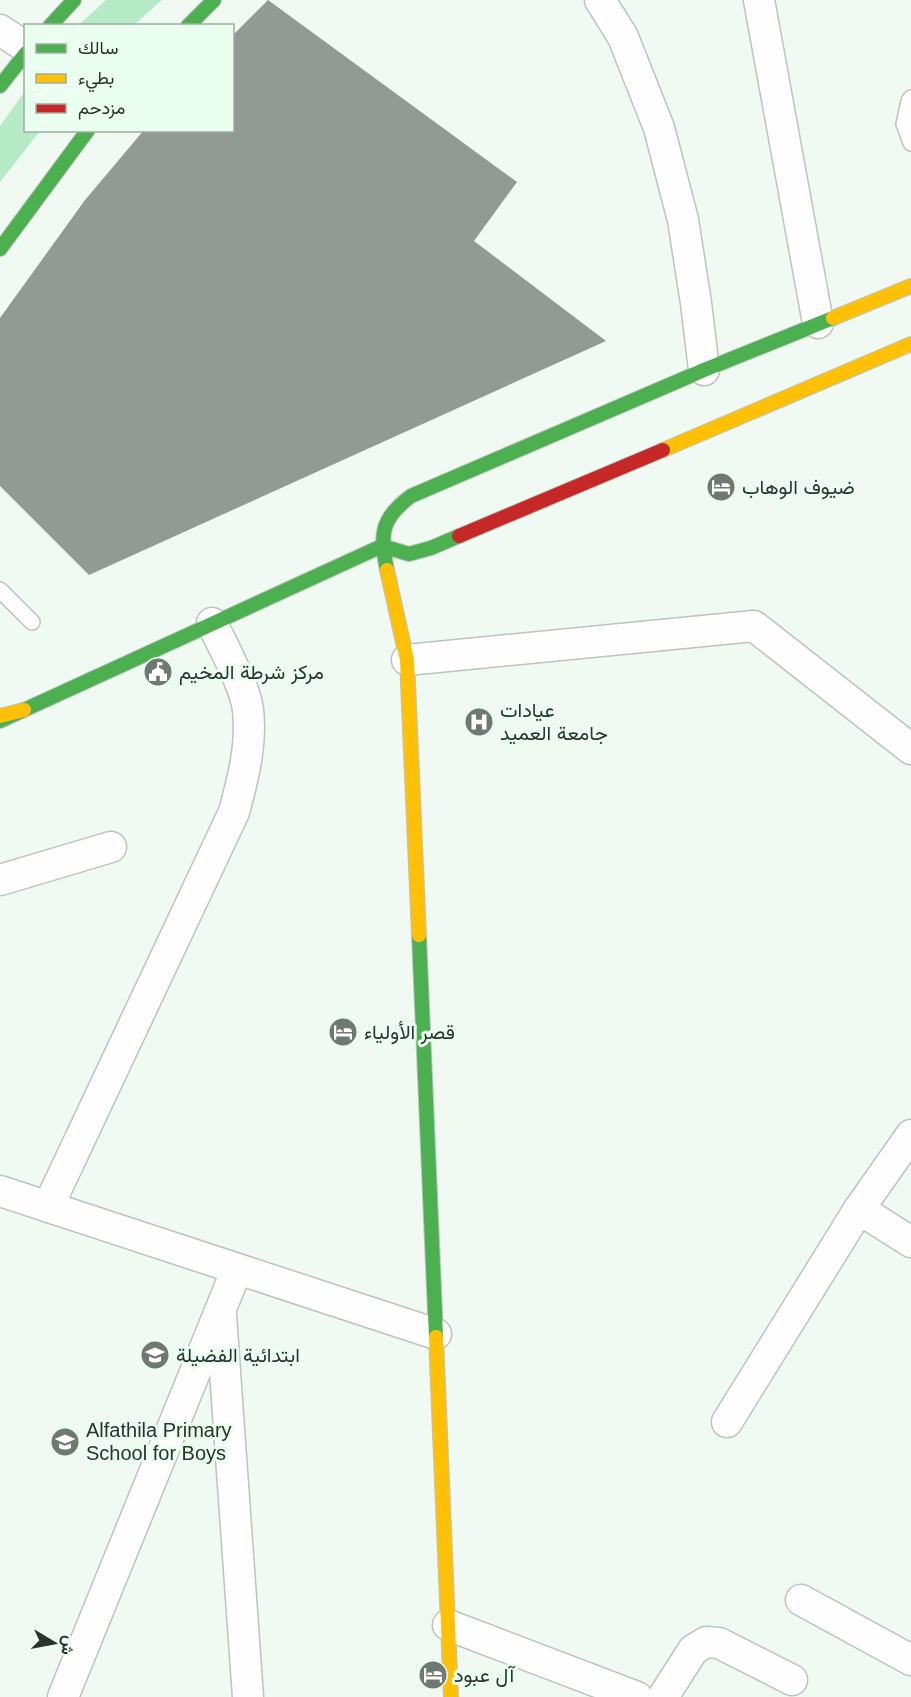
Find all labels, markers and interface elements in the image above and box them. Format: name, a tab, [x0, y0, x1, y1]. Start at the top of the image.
legend	[24, 24, 234, 132]
text: سالك	[78, 38, 118, 58]
text: بطيء	[78, 68, 114, 93]
text: مزدحم	[78, 98, 125, 120]
hotel icon: ضيوف الوهاب	[705, 471, 737, 503]
place label: ضيوف الوهاب	[742, 476, 855, 500]
public building icon: مركز شرطة المخيم	[142, 656, 174, 688]
place label: مركز شرطة المخيم	[179, 661, 324, 685]
place label: عيادات جامعة العميد	[500, 699, 608, 745]
hospital icon: عيادات جامعة العميد	[463, 706, 495, 738]
hotel icon: قصر الأولياء	[327, 1016, 359, 1048]
place label: قصر الأولياء	[364, 1021, 455, 1045]
school or university icon: ابتدائية الفضيلة	[139, 1339, 171, 1371]
place label: ابتدائية الفضيلة	[176, 1344, 300, 1367]
place label: Alfathila Primary School for Boys	[86, 1419, 232, 1464]
school or university icon: Alfathila Primary School for Boys	[49, 1426, 81, 1458]
north arrow	[24, 1613, 84, 1673]
text: ش	[57, 1634, 78, 1656]
hotel icon: آل عبود	[417, 1659, 449, 1691]
place label: آل عبود	[454, 1664, 516, 1688]

